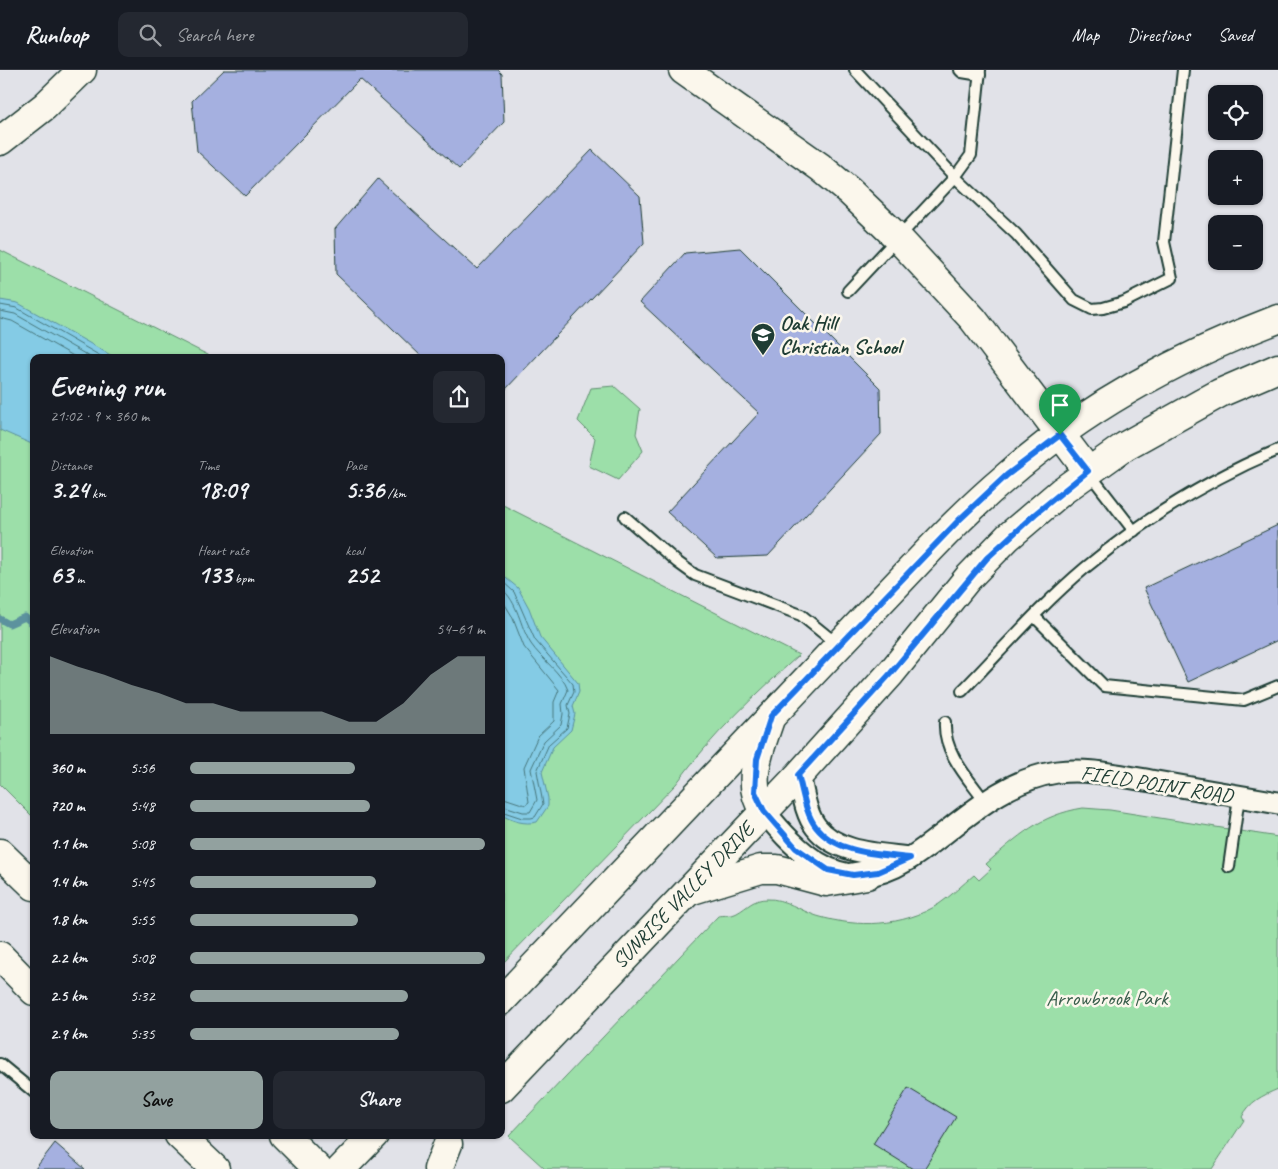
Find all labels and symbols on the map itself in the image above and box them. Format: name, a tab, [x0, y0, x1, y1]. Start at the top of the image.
place label: Oak Hill Christian School	[780, 310, 905, 360]
school or university icon: Oak Hill Christian School	[750, 322, 776, 356]
pin	[1039, 384, 1081, 435]
street label: FIELD POINT ROAD	[1079, 759, 1237, 809]
street label: SUNRISE VALLEY DRIVE	[606, 814, 762, 974]
park label: Arrowbrook Park	[1046, 985, 1169, 1011]

